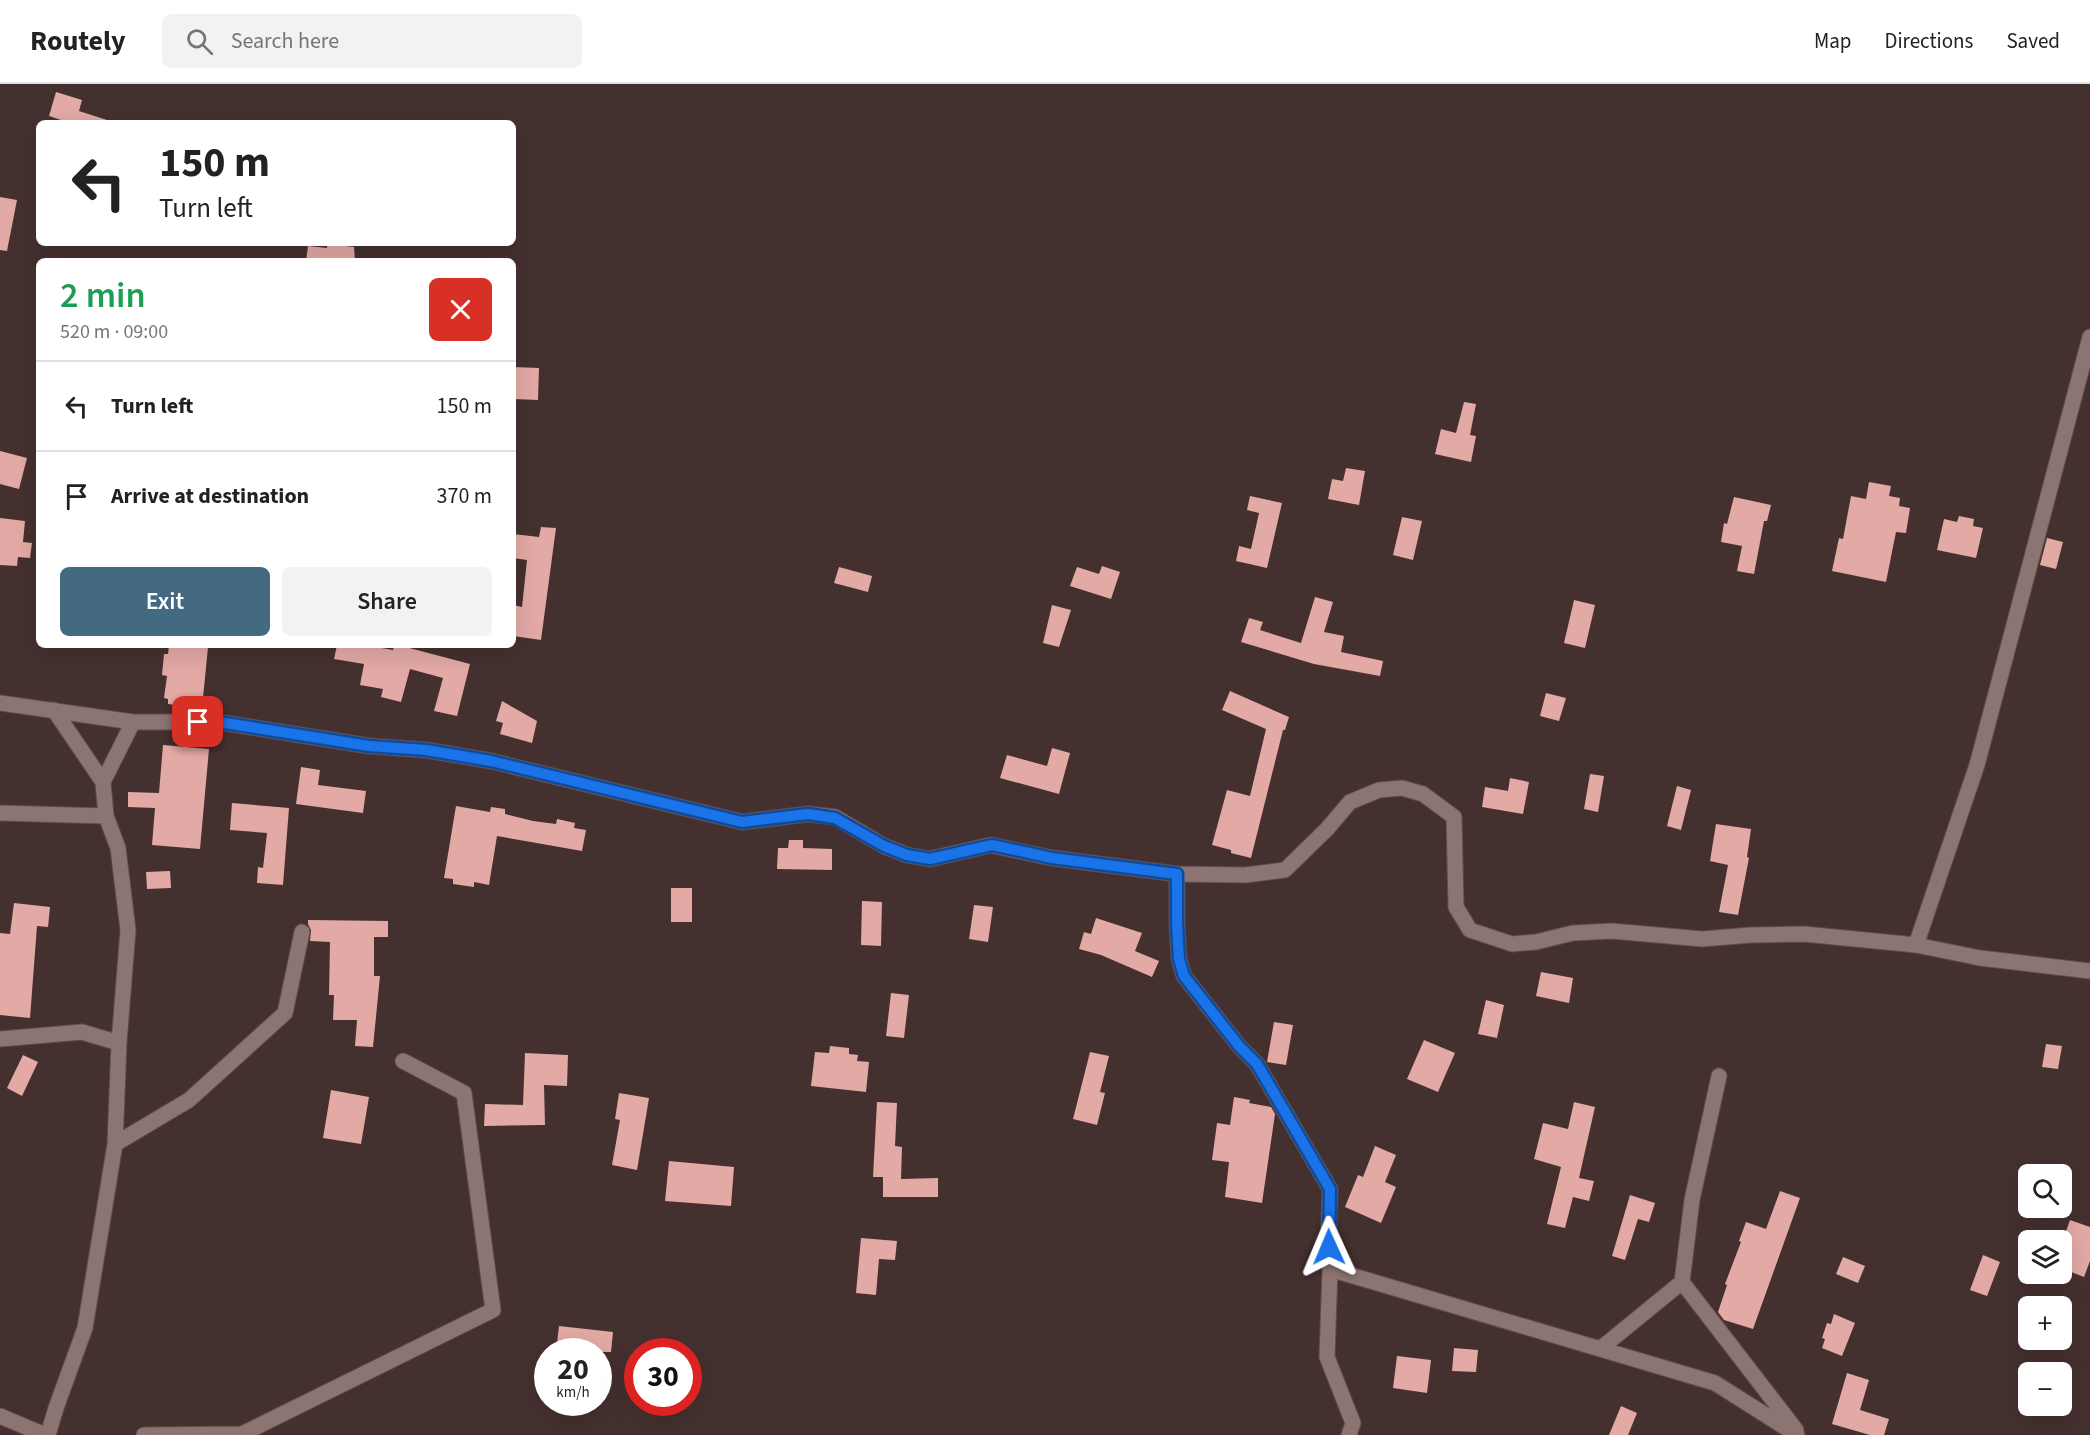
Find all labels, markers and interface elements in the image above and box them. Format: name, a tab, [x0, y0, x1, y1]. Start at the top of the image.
search box	[162, 14, 582, 68]
text: Routely	[30, 21, 126, 61]
icon: search	[183, 25, 216, 58]
text: Search here	[231, 25, 339, 57]
text: Map	[1814, 26, 1852, 56]
text: Directions	[1885, 26, 1973, 56]
text: Saved	[2006, 26, 2060, 56]
text: 150 m	[159, 133, 270, 193]
icon: left	[60, 144, 138, 222]
text: Turn left	[159, 189, 253, 228]
text: 2 min	[60, 270, 146, 321]
button: close	[429, 278, 492, 341]
text: 520 m · 09:00	[60, 318, 168, 346]
icon: left	[60, 390, 93, 423]
text: Turn left	[111, 390, 193, 422]
text: 150 m	[437, 390, 492, 422]
icon: arrive	[60, 480, 93, 513]
text: Arrive at destination	[111, 480, 309, 512]
text: 370 m	[437, 480, 492, 512]
button: Exit	[60, 567, 270, 636]
button: Share	[282, 567, 492, 636]
pin	[172, 696, 223, 747]
icon: arrive	[181, 705, 214, 738]
map controls	[2018, 1164, 2072, 1416]
button: search	[2018, 1164, 2072, 1218]
position arrow	[1297, 1215, 1361, 1279]
button: layers	[2018, 1230, 2072, 1284]
button: +	[2018, 1296, 2072, 1350]
speed limit sign: 30	[624, 1338, 702, 1416]
text: 20	[557, 1348, 589, 1391]
button: −	[2018, 1362, 2072, 1416]
text: km/h	[556, 1382, 590, 1403]

